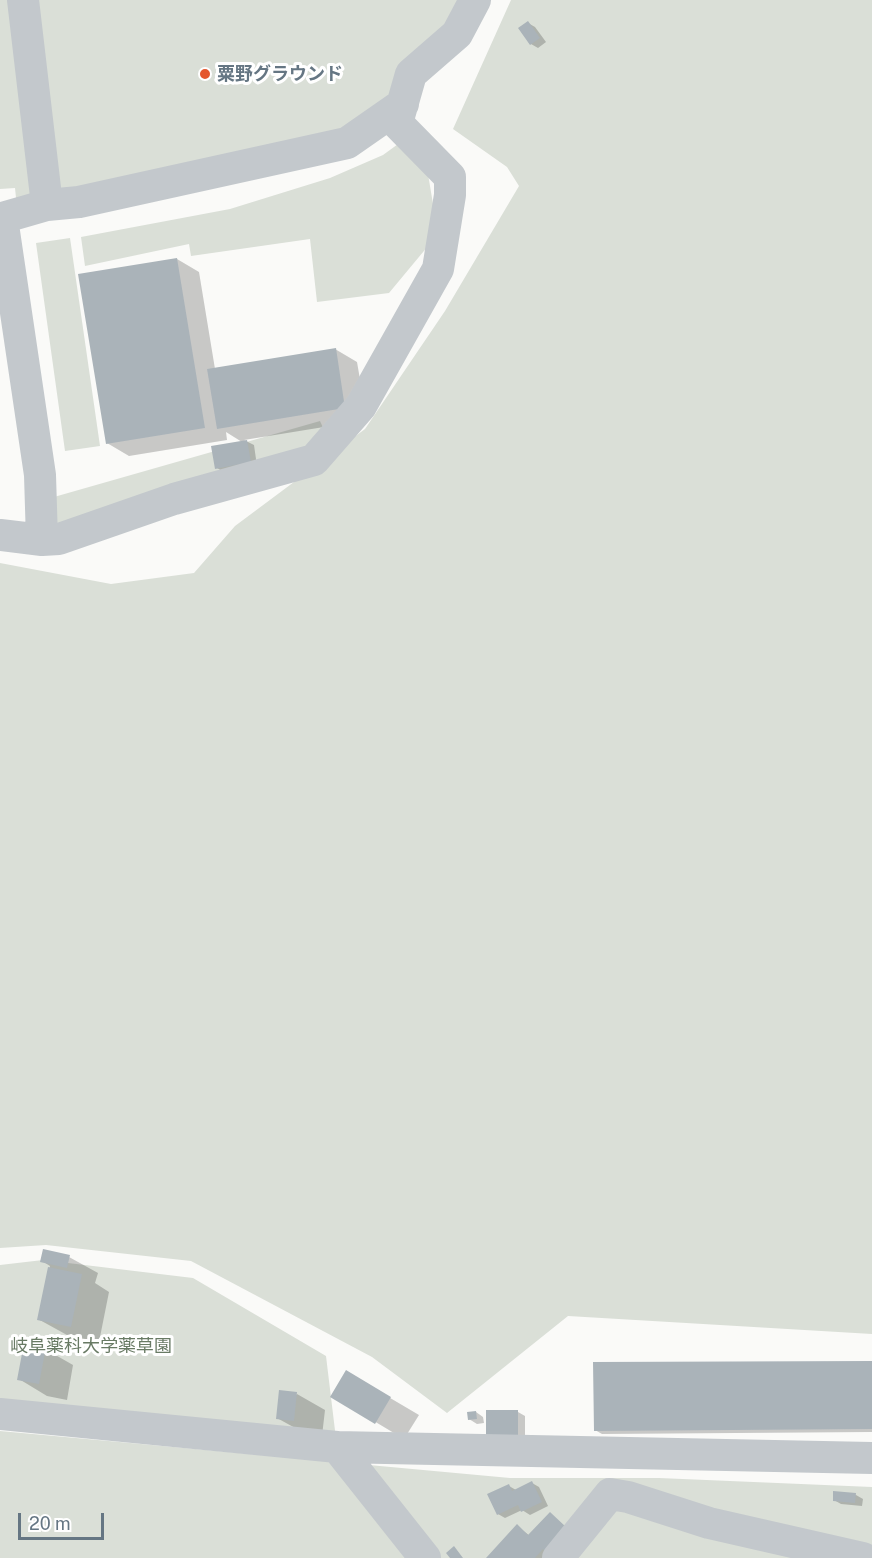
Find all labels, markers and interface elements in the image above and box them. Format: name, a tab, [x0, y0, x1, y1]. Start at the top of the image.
place label: 粟野グラウンド	[217, 63, 343, 85]
marker: 粟野グラウンド	[198, 67, 212, 81]
park label: 岐阜薬科大学薬草園	[10, 1335, 172, 1357]
scale bar	[21, 1501, 106, 1539]
text: 20 m	[29, 1513, 71, 1534]

